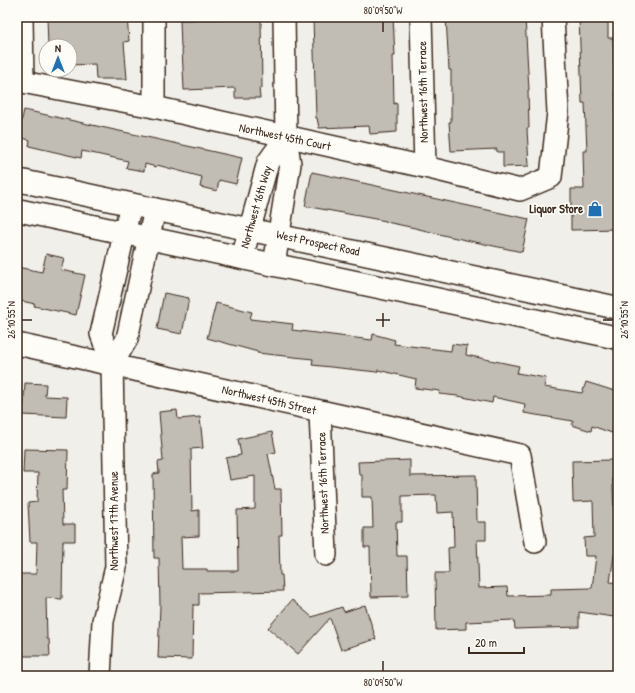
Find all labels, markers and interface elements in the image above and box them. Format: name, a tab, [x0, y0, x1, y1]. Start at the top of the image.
text: 80°09'50"W	[364, 4, 403, 17]
north arrow	[38, 38, 78, 78]
text: N	[55, 41, 61, 55]
street label: Northwest 16th Terrace	[413, 41, 432, 143]
street label: Northwest 45th Court	[238, 118, 333, 155]
street label: Northwest 16th Way	[236, 164, 275, 250]
place label: Liquor Store	[529, 200, 583, 218]
shop icon: Liquor Store	[586, 200, 604, 218]
street label: West Prospect Road	[275, 225, 362, 260]
text: 26°10'55"N	[5, 301, 18, 339]
text: 26°10'55"N	[618, 301, 631, 339]
street label: Northwest 45th Street	[220, 380, 319, 419]
street label: Northwest 16th Terrace	[312, 432, 333, 534]
street label: Northwest 17th Avenue	[105, 471, 122, 571]
scale bar	[469, 629, 524, 655]
text: 20 m	[475, 634, 497, 651]
text: 80°09'50"W	[364, 676, 403, 689]

